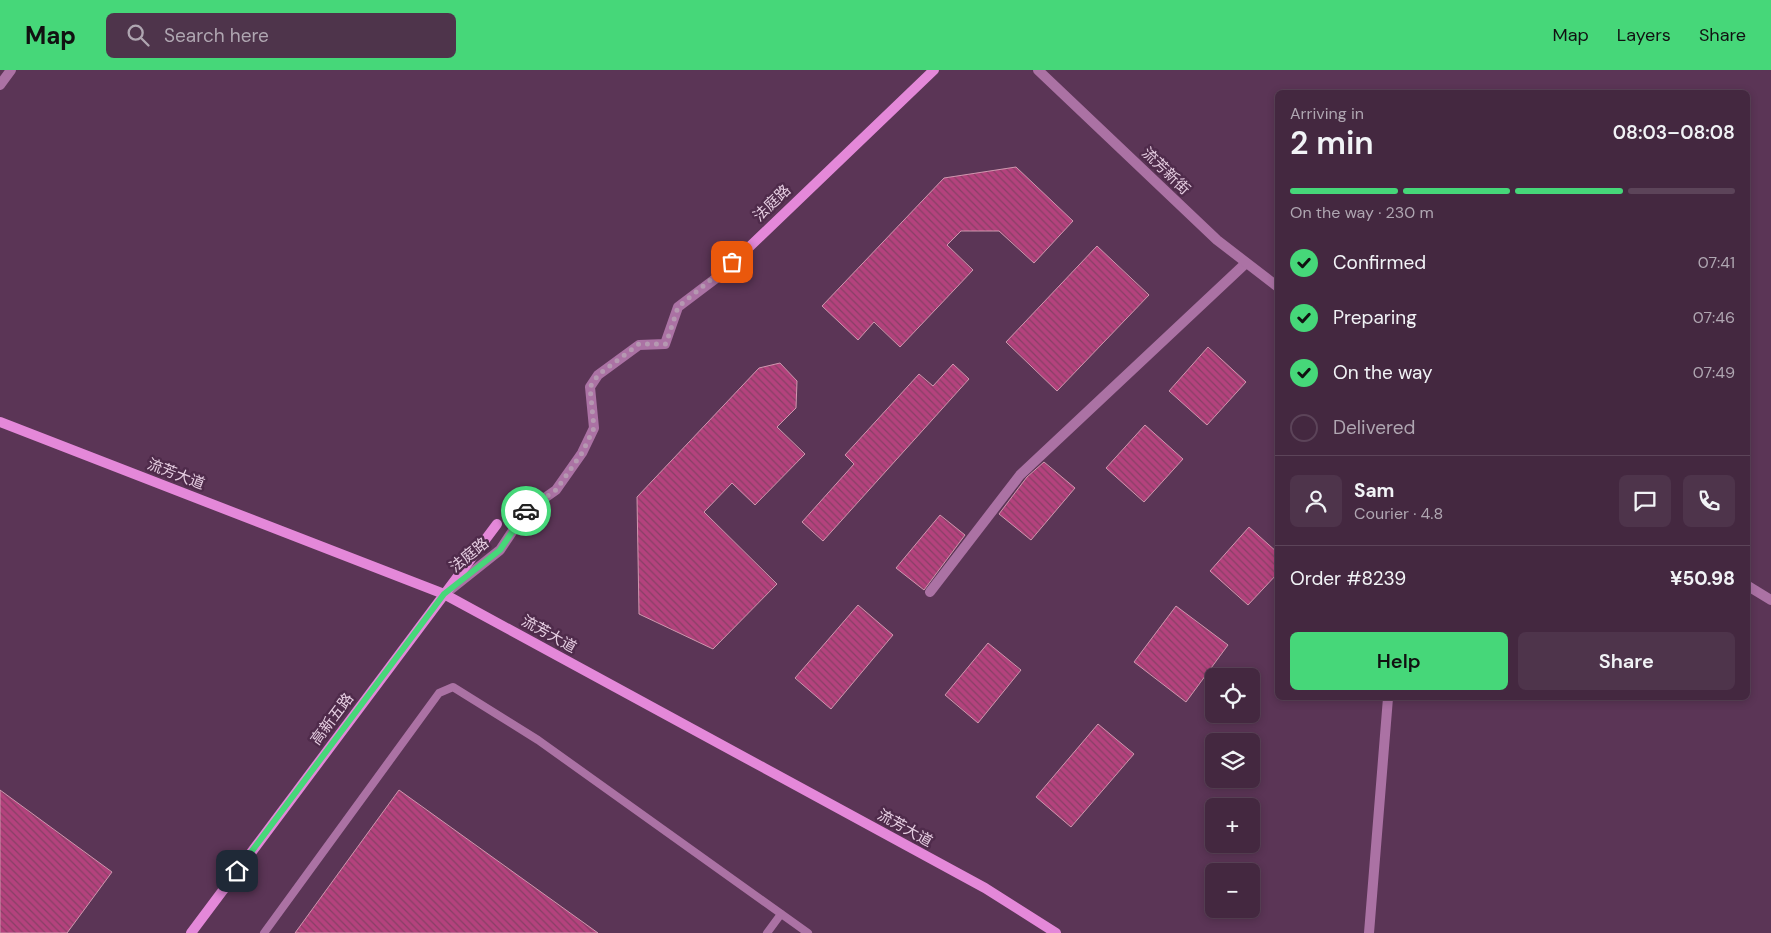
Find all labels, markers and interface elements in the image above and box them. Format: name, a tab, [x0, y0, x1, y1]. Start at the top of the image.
search box	[106, 13, 456, 58]
text: Map	[25, 20, 76, 51]
icon: search	[124, 21, 152, 49]
text: Search here	[164, 23, 269, 48]
text: Map	[1553, 23, 1589, 47]
text: Layers	[1617, 23, 1671, 47]
text: Share	[1699, 23, 1746, 47]
text: Arriving in	[1290, 103, 1364, 124]
text: 08:03–08:08	[1613, 120, 1735, 145]
text: 2 min	[1290, 122, 1374, 164]
street label: 流芳新街	[1137, 143, 1195, 199]
street label: 法庭路	[749, 180, 795, 226]
text: On the way · 230 m	[1290, 202, 1434, 223]
pin	[711, 241, 753, 283]
icon: bag	[718, 248, 746, 276]
icon: check	[1290, 249, 1318, 277]
text: Confirmed	[1333, 250, 1426, 275]
text: 07:41	[1698, 252, 1735, 273]
icon: check	[1290, 304, 1318, 332]
text: Preparing	[1333, 305, 1417, 330]
text: 07:46	[1693, 307, 1735, 328]
icon: check	[1290, 359, 1318, 387]
text: On the way	[1333, 360, 1433, 385]
text: 07:49	[1693, 362, 1735, 383]
text: Delivered	[1333, 415, 1415, 440]
street label: 流芳大道	[144, 454, 208, 494]
button: person	[1290, 475, 1342, 527]
button: chat	[1619, 475, 1671, 527]
button: phone	[1683, 475, 1735, 527]
text: Sam	[1354, 478, 1395, 503]
courier	[501, 486, 551, 536]
icon: car	[512, 497, 540, 525]
text: Courier · 4.8	[1354, 503, 1443, 524]
street label: 法庭路	[445, 533, 493, 577]
text: Order #8239	[1290, 566, 1406, 591]
text: ¥50.98	[1670, 566, 1735, 591]
street label: 流芳大道	[518, 611, 580, 657]
button: Help	[1290, 632, 1508, 690]
button: Share	[1518, 632, 1735, 690]
map controls	[1205, 668, 1260, 918]
button: locate	[1205, 668, 1260, 723]
street label: 高新五路	[306, 689, 358, 749]
button: layers	[1205, 733, 1260, 788]
button: +	[1205, 798, 1260, 853]
street label: 流芳大道	[874, 805, 936, 851]
pin	[216, 850, 258, 892]
icon: home	[223, 857, 251, 885]
button: −	[1205, 863, 1260, 918]

